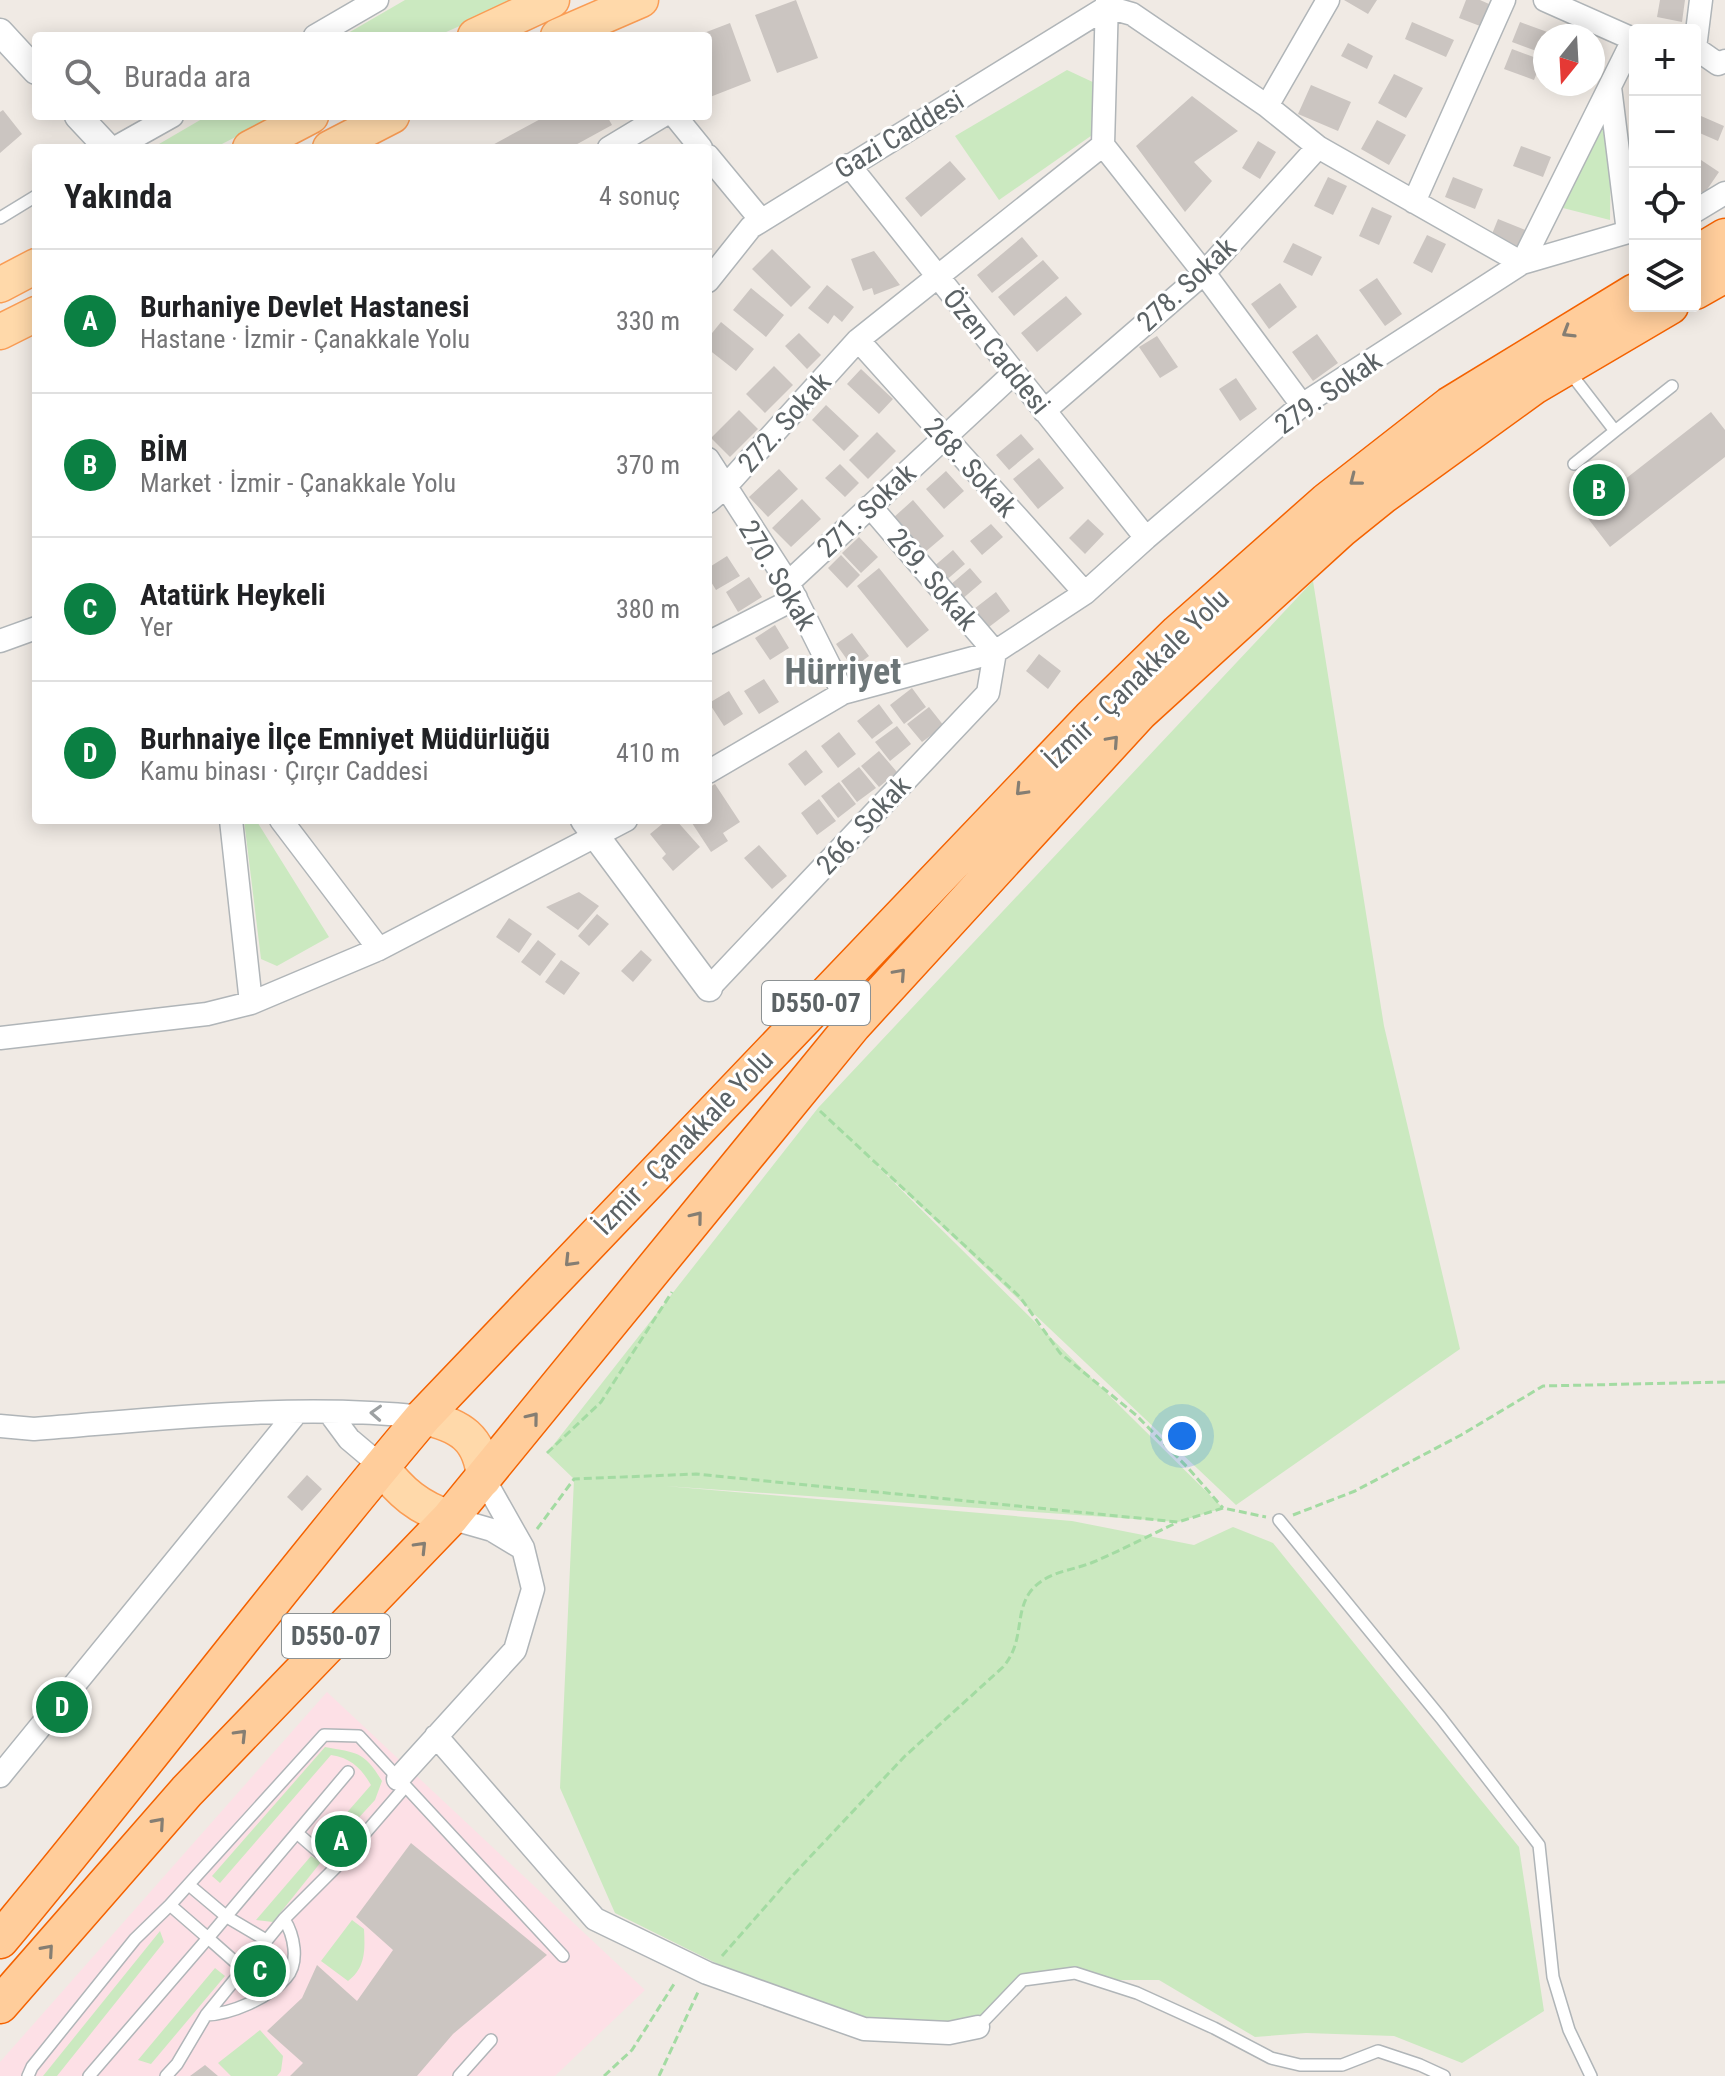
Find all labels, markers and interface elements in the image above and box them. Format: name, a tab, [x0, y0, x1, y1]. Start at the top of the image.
north arrow	[1533, 24, 1605, 96]
map controls	[1629, 24, 1701, 312]
button: +	[1629, 24, 1701, 96]
search box	[32, 32, 712, 120]
icon: search	[60, 54, 104, 98]
text: Burada ara	[124, 59, 251, 94]
street label: Gazi Caddesi	[829, 83, 970, 186]
button: −	[1629, 96, 1701, 168]
button: locate	[1629, 168, 1701, 240]
text: Yakında	[64, 176, 172, 216]
text: 4 sonuç	[599, 181, 680, 211]
street label: 278. Sokak	[1130, 230, 1243, 338]
button: layers	[1629, 240, 1701, 312]
street label: Özen Caddesi	[936, 282, 1057, 421]
text: Burhaniye Devlet Hastanesi	[140, 289, 470, 324]
text: A	[82, 306, 98, 336]
text: 330 m	[616, 306, 680, 336]
one-way arrow	[1562, 323, 1577, 338]
text: Hastane · İzmir - Çanakkale Yolu	[140, 324, 470, 354]
street label: 279. Sokak	[1269, 344, 1388, 441]
street label: 272. Sokak	[731, 365, 838, 479]
street label: 268. Sokak	[917, 411, 1024, 524]
text: BİM	[140, 433, 188, 468]
text: B	[83, 450, 97, 480]
text: 370 m	[616, 450, 680, 480]
street label: 271. Sokak	[810, 456, 923, 564]
pin: B	[1573, 460, 1625, 520]
text: Market · İzmir - Çanakkale Yolu	[140, 468, 456, 498]
one-way arrow	[1349, 470, 1364, 484]
street label: 270. Sokak	[732, 514, 823, 637]
street label: 269. Sokak	[881, 522, 985, 637]
text: Atatürk Heykeli	[140, 577, 326, 612]
street label: İzmir - Çanakkale Yolu	[1037, 582, 1236, 775]
text: C	[83, 594, 97, 624]
text: 380 m	[616, 594, 680, 624]
text: Yer	[140, 612, 173, 642]
district label: Hürriyet	[785, 651, 901, 693]
text: Burhnaiye İlçe Emniyet Müdürlüğü	[140, 721, 550, 756]
one-way arrow	[1104, 736, 1119, 750]
text: D	[83, 738, 97, 768]
text: 410 m	[616, 738, 680, 768]
text: Kamu binası · Çırçır Caddesi	[140, 756, 428, 786]
street label: 266. Sokak	[810, 769, 917, 881]
one-way arrow	[1016, 781, 1030, 795]
one-way arrow	[890, 969, 905, 984]
road number: D550-07	[762, 981, 870, 1025]
street label: İzmir - Çanakkale Yolu	[587, 1043, 780, 1242]
one-way arrow	[687, 1212, 702, 1226]
one-way arrow	[564, 1252, 579, 1266]
one-way arrow	[369, 1404, 382, 1421]
one-way arrow	[523, 1413, 538, 1427]
your location	[1162, 1416, 1202, 1456]
one-way arrow	[412, 1542, 426, 1557]
road number: D550-07	[282, 1614, 390, 1658]
pin: D	[36, 1677, 88, 1737]
one-way arrow	[232, 1730, 246, 1744]
pin: A	[315, 1811, 367, 1871]
one-way arrow	[149, 1818, 163, 1833]
pin: C	[234, 1941, 286, 2001]
one-way arrow	[38, 1945, 53, 1959]

